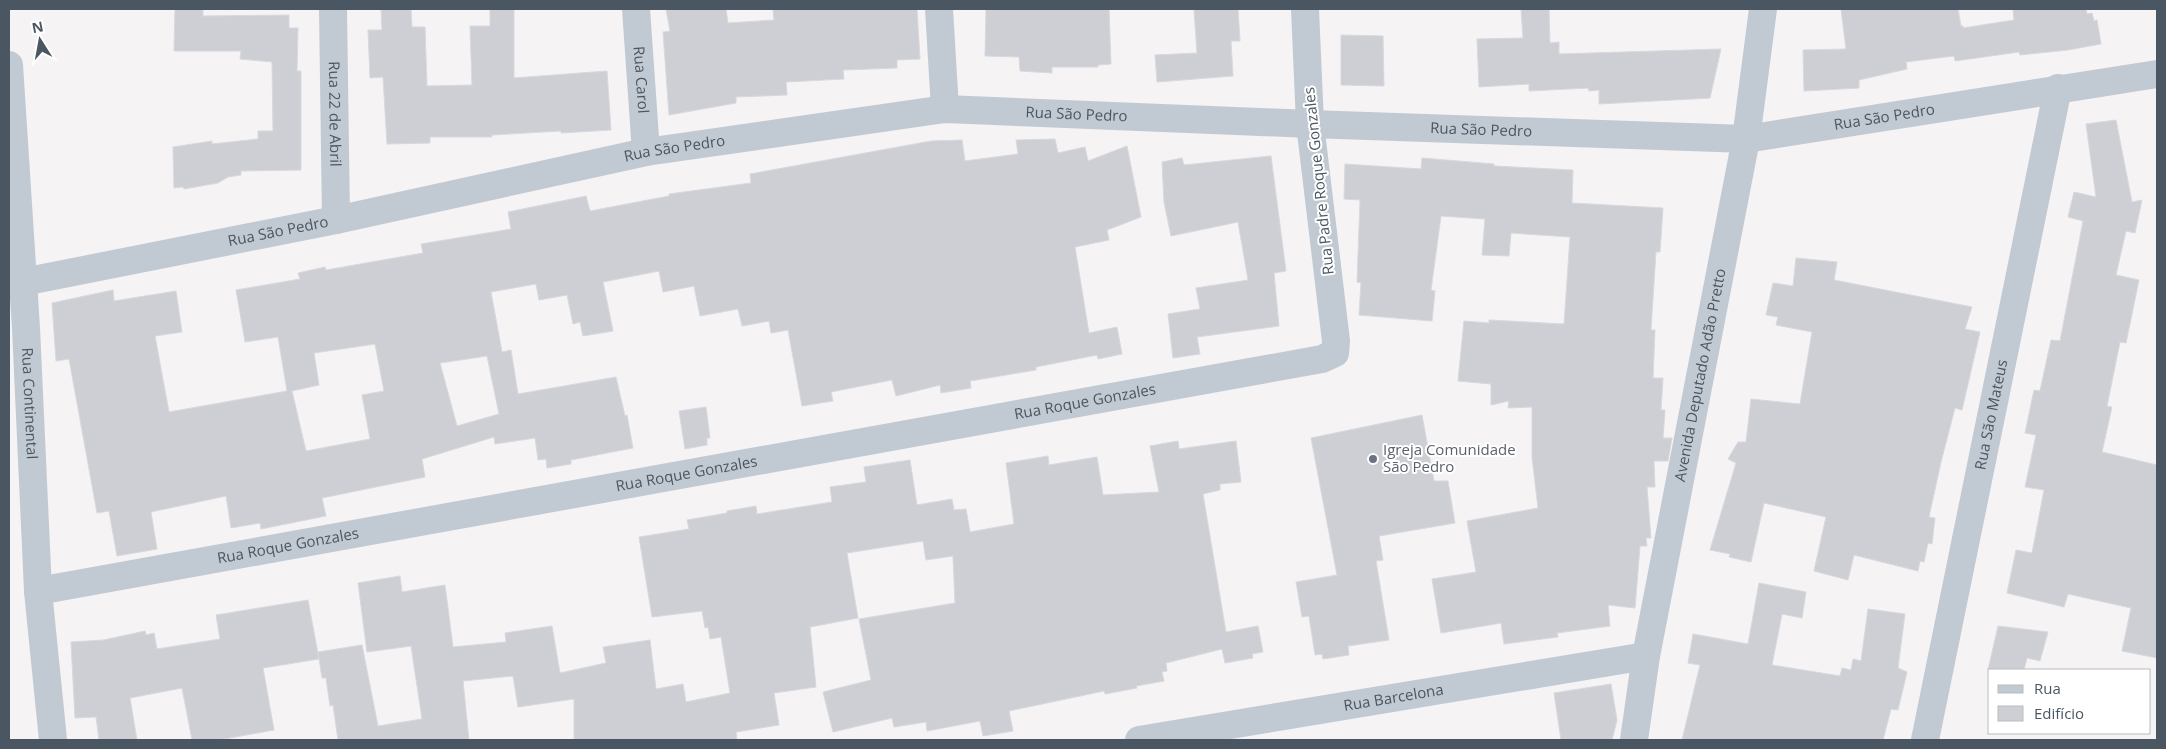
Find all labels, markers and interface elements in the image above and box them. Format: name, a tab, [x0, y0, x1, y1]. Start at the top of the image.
north arrow	[15, 15, 65, 65]
text: N	[30, 16, 45, 37]
street label: Rua Carol	[630, 45, 654, 114]
street label: Rua 22 de Abril	[325, 61, 346, 167]
street label: Rua Padre Roque Gonzales	[1298, 86, 1338, 276]
street label: Rua São Pedro	[1832, 98, 1936, 134]
street label: Rua São Pedro	[1025, 101, 1128, 125]
street label: Rua São Pedro	[1430, 117, 1533, 141]
street label: Rua São Pedro	[622, 130, 726, 166]
street label: Rua São Pedro	[226, 211, 330, 250]
street label: Avenida Deputado Adão Pretto	[1669, 267, 1730, 483]
street label: Rua Continental	[18, 347, 43, 460]
street label: Rua São Mateus	[1969, 358, 2011, 471]
street label: Rua Roque Gonzales	[1012, 378, 1157, 423]
place label: Igreja Comunidade São Pedro	[1383, 439, 1516, 476]
street label: Rua Roque Gonzales	[614, 450, 759, 495]
marker: Igreja Comunidade São Pedro	[1367, 453, 1379, 465]
street label: Rua Roque Gonzales	[215, 522, 360, 567]
legend	[1988, 669, 2151, 734]
text: Rua	[2034, 678, 2061, 698]
street label: Rua Barcelona	[1342, 679, 1445, 715]
text: Edifício	[2034, 703, 2084, 723]

